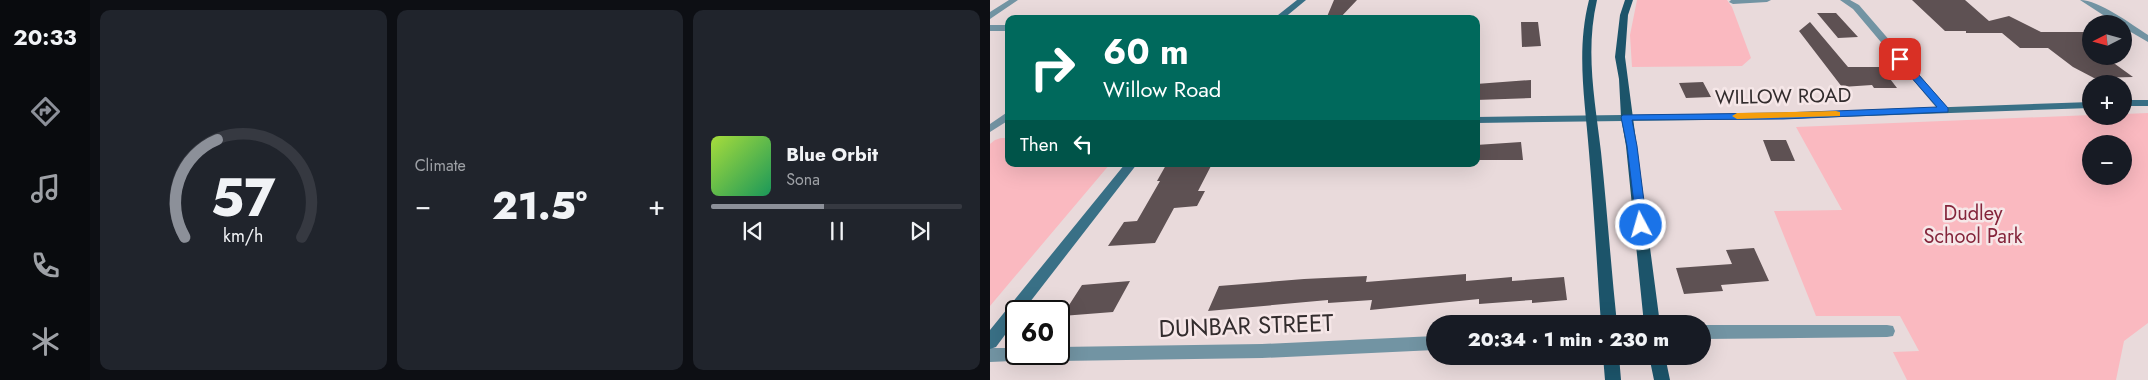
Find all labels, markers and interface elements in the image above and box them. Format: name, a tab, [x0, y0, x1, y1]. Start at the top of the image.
north arrow	[2082, 15, 2132, 65]
map controls	[2082, 15, 2132, 185]
text: 20:33	[13, 21, 77, 53]
text: 60 m	[1103, 27, 1189, 77]
icon: right	[1020, 35, 1085, 100]
pin	[1879, 38, 1921, 80]
icon: arrive	[1886, 45, 1914, 73]
text: Willow Road	[1103, 73, 1221, 105]
button: +	[2082, 75, 2132, 125]
street label: WILLOW ROAD	[1715, 81, 1851, 112]
icon: directions	[28, 94, 63, 129]
icon: left	[1069, 130, 1097, 158]
text: Then	[1020, 131, 1059, 158]
button: −	[2082, 135, 2132, 185]
text: Blue Orbit	[786, 141, 878, 168]
text: Climate	[415, 154, 466, 177]
text: 57	[211, 160, 276, 236]
text: Sona	[786, 168, 820, 191]
icon: music	[28, 171, 63, 206]
text: 21.5°	[492, 178, 587, 233]
text: −	[415, 185, 431, 226]
text: +	[648, 185, 665, 226]
position arrow	[1614, 198, 1666, 250]
park label: Dudley School Park	[1923, 199, 2023, 251]
icon: previous	[739, 217, 767, 245]
icon: pause	[823, 217, 851, 245]
icon: next	[906, 217, 934, 245]
text: km/h	[223, 223, 264, 249]
icon: phone	[28, 248, 63, 283]
speed limit sign: 60	[1005, 300, 1070, 365]
street label: DUNBAR STREET	[1158, 305, 1334, 346]
icon: climate	[28, 324, 63, 359]
text: 20:34 · 1 min · 230 m	[1468, 326, 1669, 353]

